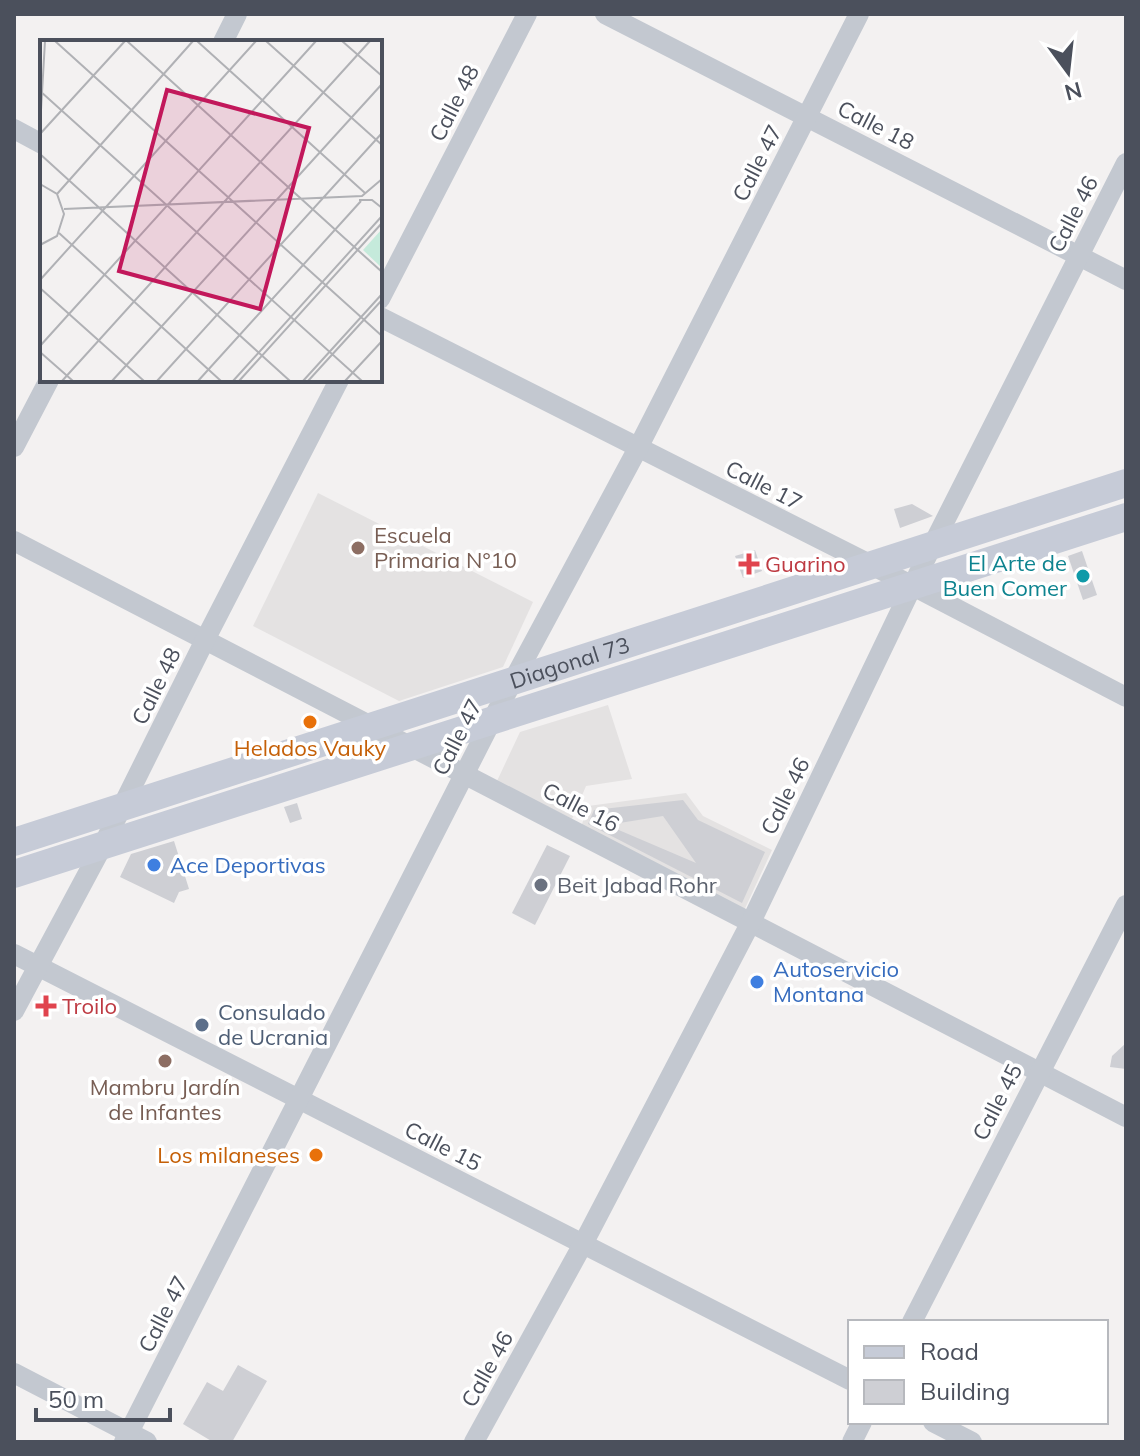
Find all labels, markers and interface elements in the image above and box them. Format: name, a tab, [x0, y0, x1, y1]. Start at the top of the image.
north arrow	[1028, 32, 1108, 112]
inset map	[40, 40, 382, 382]
street label: Calle 48	[423, 60, 485, 146]
text: N	[1062, 76, 1085, 107]
street label: Calle 18	[833, 94, 919, 156]
street label: Calle 47	[726, 120, 788, 206]
street label: Calle 46	[1042, 171, 1104, 257]
street label: Calle 17	[721, 454, 807, 516]
place label: Escuela Primaria N°10	[374, 521, 517, 574]
marker: Escuela Primaria N°10	[349, 539, 367, 557]
place label: El Arte de Buen Comer	[943, 549, 1067, 602]
place label: Guarino	[765, 550, 846, 578]
marker: Guarino	[740, 555, 758, 573]
marker: El Arte de Buen Comer	[1074, 567, 1092, 585]
street label: Diagonal 73	[506, 630, 633, 695]
street label: Calle 48	[125, 643, 187, 729]
street label: Calle 47	[426, 694, 488, 780]
marker: Helados Vauky	[301, 713, 319, 731]
place label: Helados Vauky	[234, 734, 386, 762]
street label: Calle 46	[754, 753, 816, 839]
street label: Calle 16	[538, 776, 624, 838]
place label: Ace Deportivas	[170, 851, 326, 879]
marker: Ace Deportivas	[145, 856, 163, 874]
place label: Beit Jabad Rohr	[557, 871, 717, 899]
marker: Beit Jabad Rohr	[532, 876, 550, 894]
place label: Autoservicio Montana	[773, 955, 899, 1008]
marker: Autoservicio Montana	[748, 973, 766, 991]
place label: Troilo	[62, 992, 117, 1020]
marker: Troilo	[37, 997, 55, 1015]
place label: Consulado de Ucrania	[218, 998, 328, 1051]
marker: Consulado de Ucrania	[193, 1016, 211, 1034]
marker: Mambru Jardín de Infantes	[156, 1052, 174, 1070]
street label: Calle 45	[966, 1059, 1028, 1145]
place label: Mambru Jardín de Infantes	[90, 1073, 240, 1126]
street label: Calle 15	[400, 1115, 486, 1177]
place label: Los milaneses	[157, 1141, 300, 1169]
marker: Los milaneses	[307, 1146, 325, 1164]
street label: Calle 47	[132, 1271, 194, 1357]
legend	[848, 1320, 1108, 1424]
street label: Calle 46	[455, 1326, 519, 1412]
text: Road	[920, 1336, 979, 1366]
scale bar	[36, 1372, 170, 1422]
text: Building	[920, 1376, 1010, 1406]
text: 50 m	[48, 1384, 104, 1414]

